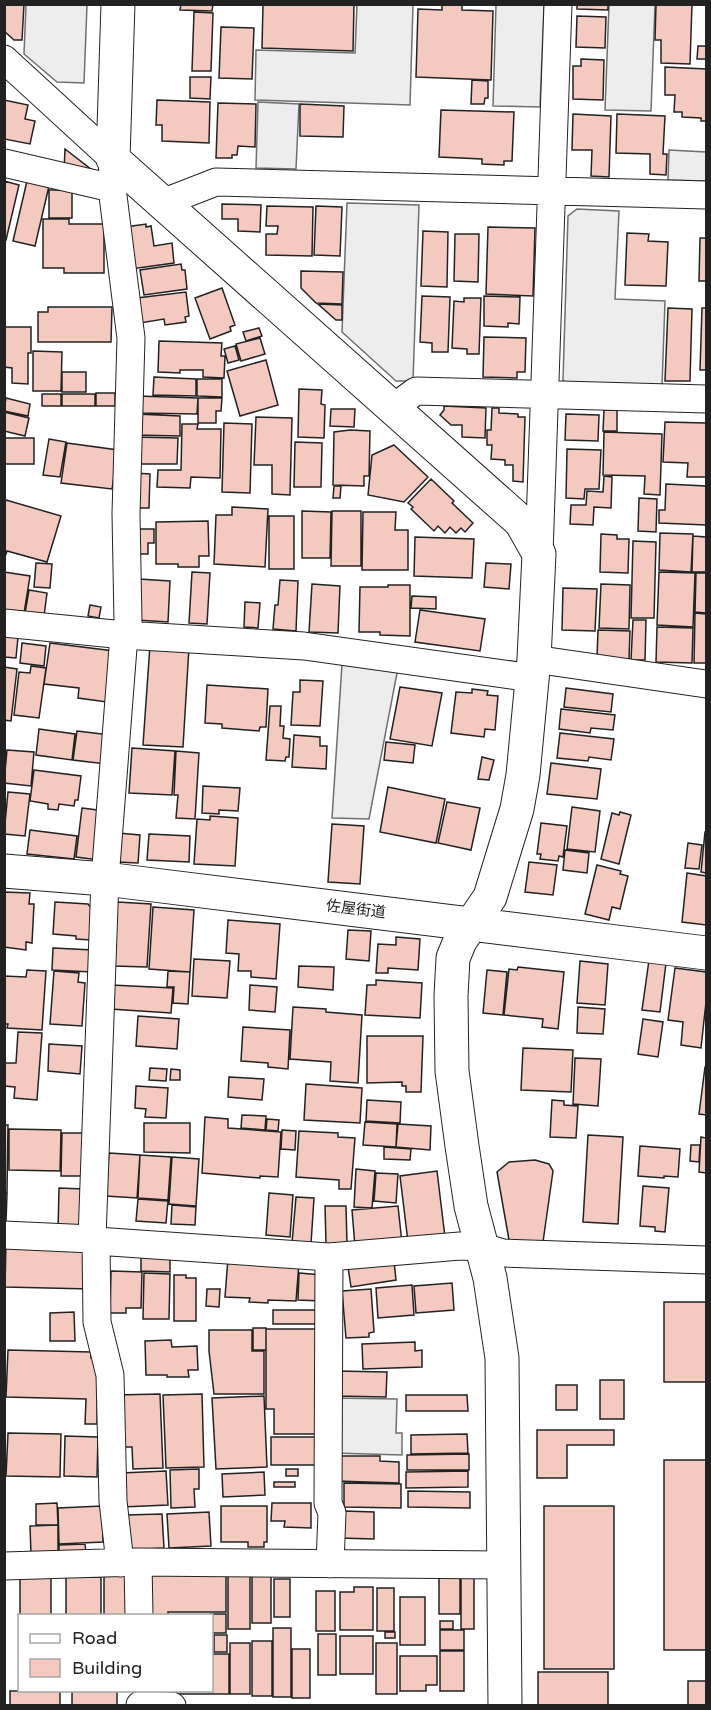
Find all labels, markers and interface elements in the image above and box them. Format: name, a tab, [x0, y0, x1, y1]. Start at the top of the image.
street label: 佐屋街道	[325, 896, 387, 922]
legend	[18, 1614, 213, 1692]
text: Road	[72, 1627, 117, 1649]
text: Building	[72, 1657, 142, 1679]

